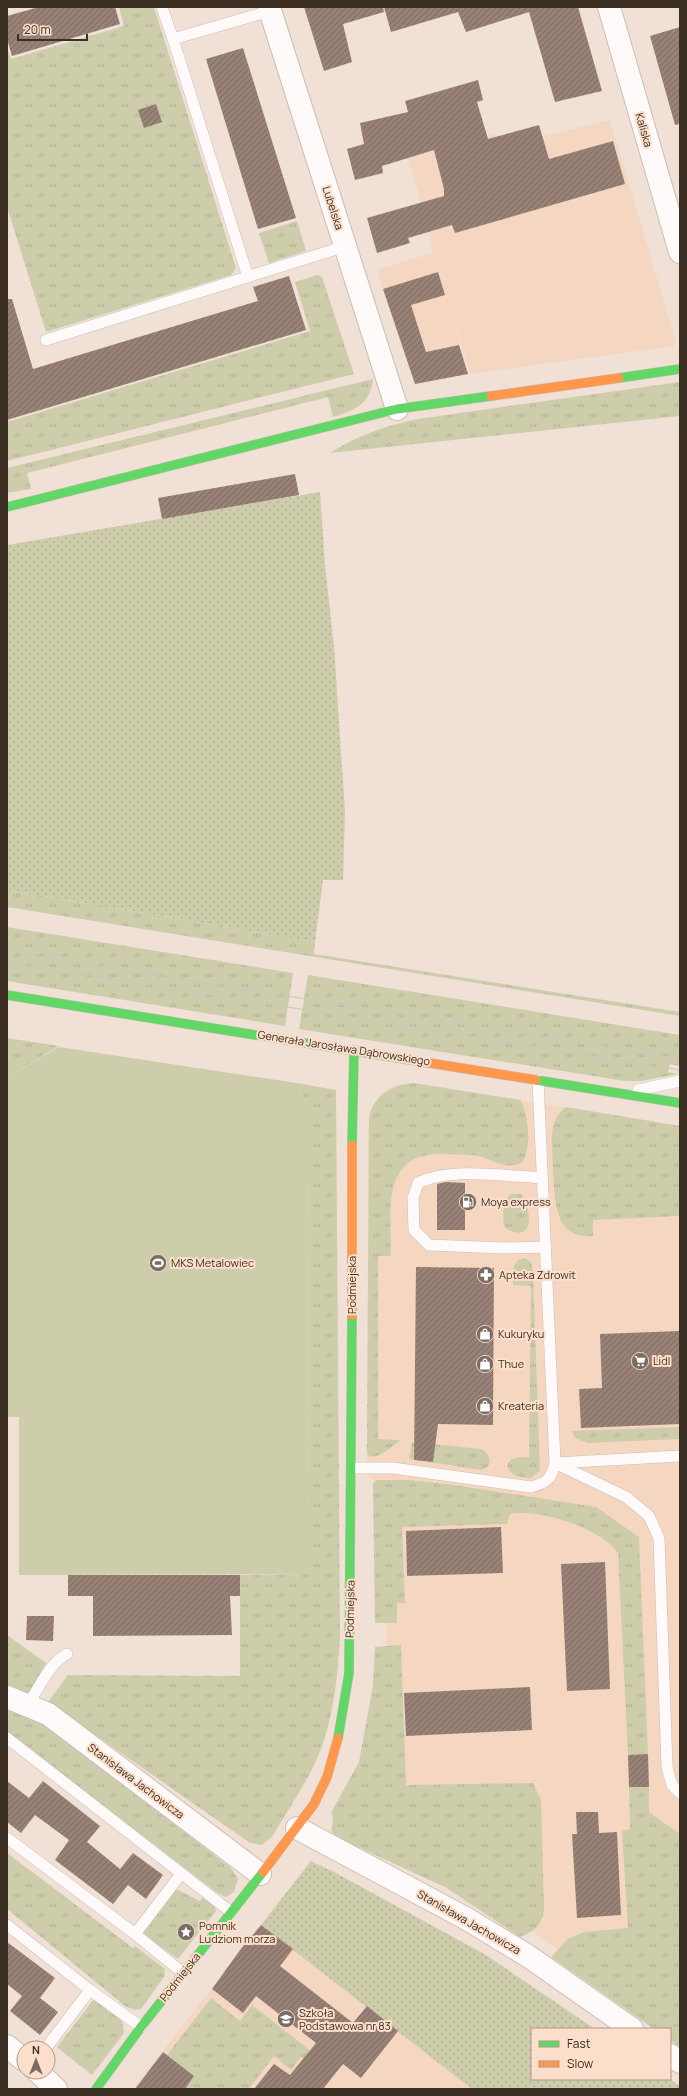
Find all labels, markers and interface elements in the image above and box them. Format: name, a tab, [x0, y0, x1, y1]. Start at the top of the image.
scale bar	[18, 16, 87, 42]
text: 20 m	[24, 21, 51, 38]
street label: Kaliska	[632, 111, 657, 149]
street label: Lubelska	[319, 184, 348, 232]
street label: Generała Jarosława Dąbrowskiego	[257, 1026, 432, 1069]
fuel station icon: Moya express	[458, 1192, 478, 1212]
place label: Moya express	[481, 1194, 551, 1209]
sports icon: MKS Metalowiec	[148, 1253, 168, 1273]
place label: MKS Metalowiec	[171, 1255, 254, 1270]
street label: Podmiejska	[344, 1256, 359, 1314]
pharmacy icon: Apteka Zdrowit	[476, 1265, 496, 1285]
place label: Apteka Zdrowit	[499, 1267, 576, 1282]
shop icon: Kukuryku	[475, 1324, 495, 1344]
place label: Kukuryku	[498, 1326, 544, 1341]
supermarket icon: Lidl	[630, 1351, 650, 1371]
place label: Lidl	[653, 1353, 670, 1368]
shop icon: Thue	[475, 1354, 495, 1374]
place label: Thue	[498, 1356, 525, 1371]
shop icon: Kreateria	[475, 1396, 495, 1416]
place label: Kreateria	[498, 1398, 544, 1413]
street label: Podmiejska	[341, 1580, 358, 1638]
street label: Stanisława Jachowicza	[85, 1739, 188, 1822]
street label: Stanisława Jachowicza	[415, 1886, 524, 1957]
place label: Pomnik Ludziom morza	[199, 1918, 275, 1946]
place icon: Pomnik Ludziom morza	[176, 1922, 196, 1942]
street label: Podmiejska	[156, 1949, 203, 2004]
place label: Szkoła Podstawowa nr 83	[299, 2005, 391, 2033]
school or university icon: Szkoła Podstawowa nr 83	[276, 2009, 296, 2029]
legend	[531, 2028, 671, 2080]
text: Fast	[567, 2035, 591, 2052]
north arrow	[16, 2040, 56, 2080]
text: N	[32, 2042, 40, 2057]
text: Slow	[567, 2055, 593, 2072]

